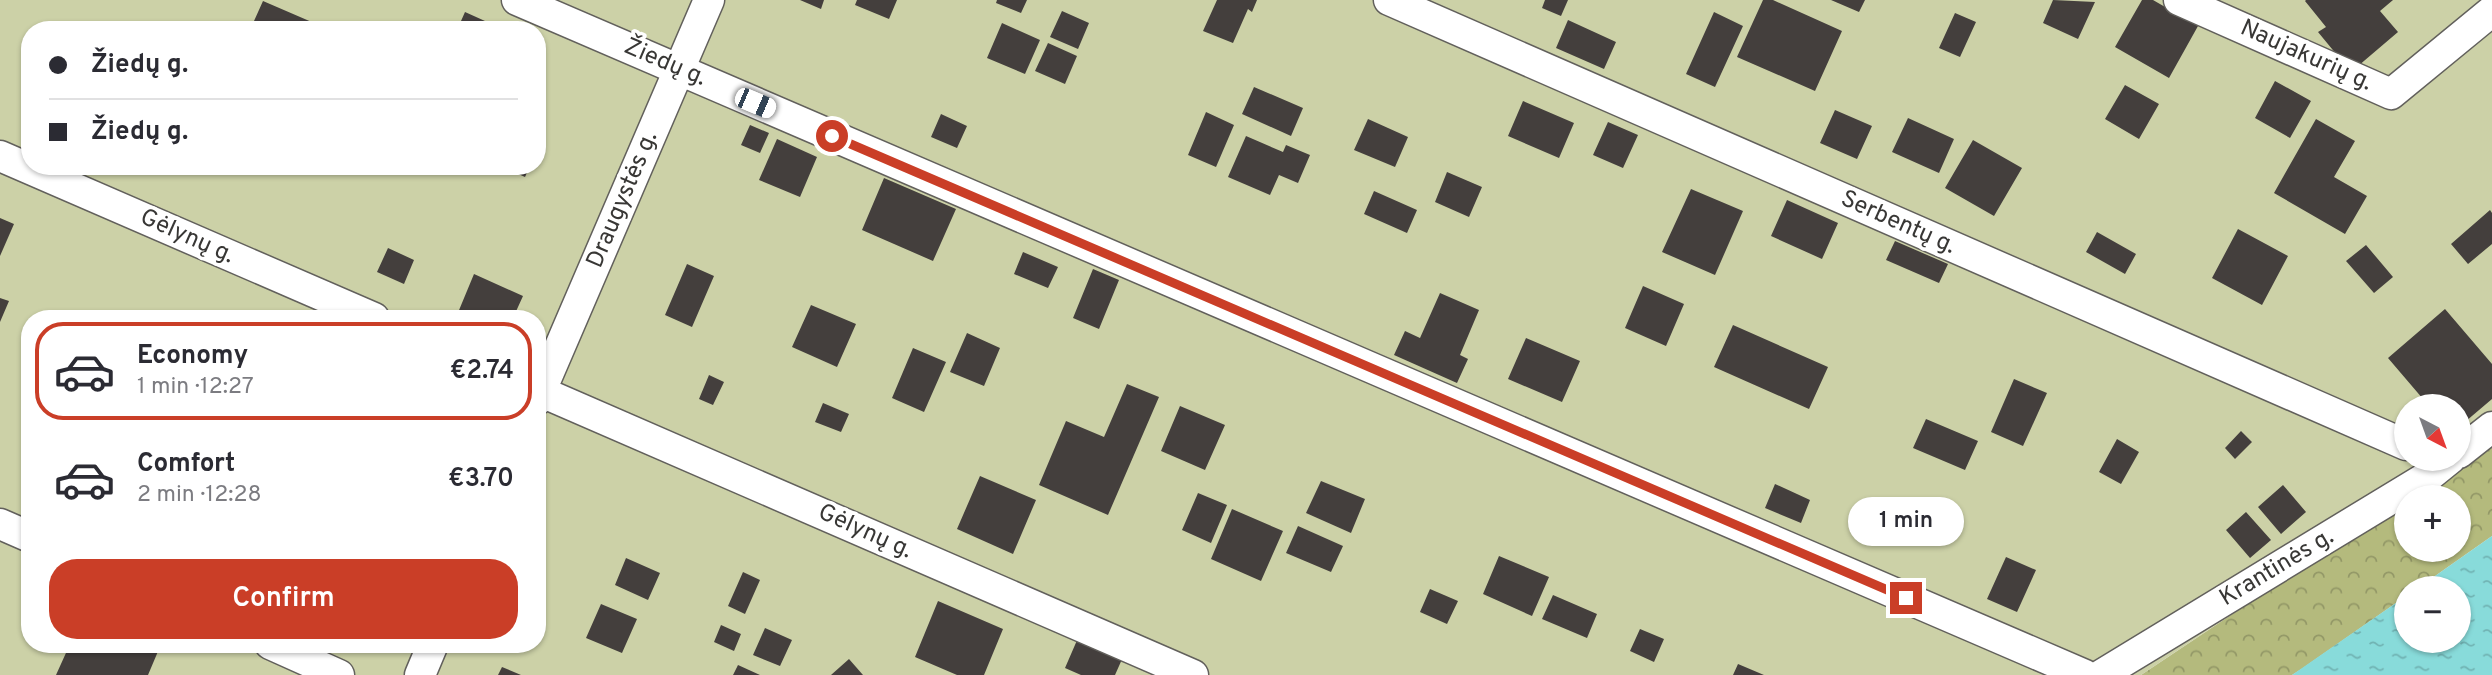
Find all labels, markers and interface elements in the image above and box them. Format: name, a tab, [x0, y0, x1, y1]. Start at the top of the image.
street label: Naujakurių g.	[2235, 14, 2377, 98]
street label: Žiedų g.	[619, 30, 711, 94]
text: Žiedų g.	[91, 49, 188, 82]
car	[732, 85, 779, 121]
text: Žiedų g.	[91, 116, 188, 149]
route start	[816, 120, 848, 152]
street label: Draugystės g.	[581, 127, 665, 273]
street label: Serbentų g.	[1836, 184, 1960, 262]
street label: Gėlynų g.	[135, 203, 239, 271]
icon: car	[53, 340, 116, 403]
text: Economy	[137, 340, 248, 373]
text: €2.74	[450, 355, 514, 388]
text: 1 min · 12:27	[137, 373, 254, 402]
north arrow	[2394, 394, 2471, 471]
map controls	[2394, 394, 2471, 653]
icon: car	[53, 448, 116, 511]
text: Comfort	[137, 448, 235, 481]
text: €3.70	[448, 463, 514, 496]
text: 2 min · 12:28	[137, 481, 262, 510]
button: +	[2394, 485, 2471, 562]
callout: 1 min	[1848, 496, 1964, 546]
street label: Gėlynų g.	[813, 498, 917, 566]
text: 1 min	[1879, 507, 1933, 536]
street label: Krantinės g.	[2214, 522, 2340, 614]
button: Confirm	[49, 559, 518, 639]
button: −	[2394, 576, 2471, 653]
route end	[1890, 582, 1922, 614]

